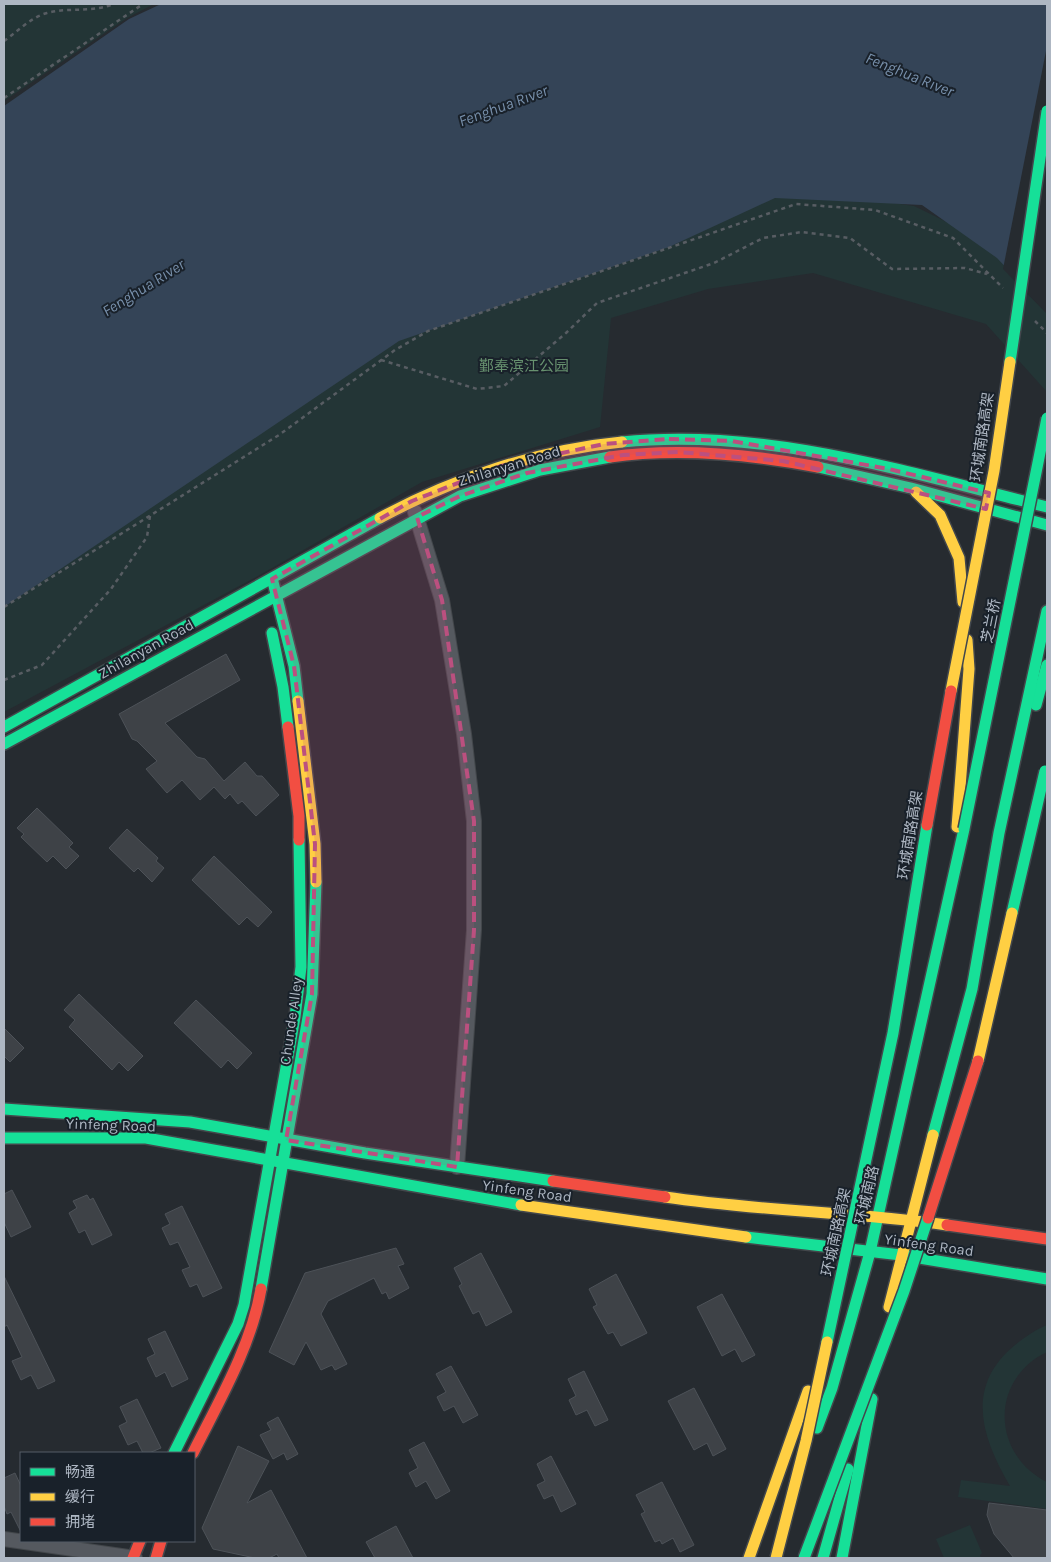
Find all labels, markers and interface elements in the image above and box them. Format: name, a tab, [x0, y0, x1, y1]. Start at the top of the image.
water label: Fenghua Rıver	[863, 48, 957, 101]
water label: Fenghua Rıver	[456, 80, 551, 130]
water label: Fenghua Rıver	[99, 254, 188, 320]
park label: 鄞奉滨江公园	[479, 357, 569, 375]
street label: 环城南路高架	[967, 391, 997, 483]
street label: Zhilanyan Road	[456, 442, 562, 490]
street label: 芝兰桥	[978, 597, 1004, 645]
street label: Zhilanyan Road	[95, 615, 197, 683]
street label: 环城南路高架	[894, 789, 926, 881]
street label: Chunde Alley	[276, 976, 306, 1066]
street label: Yinfeng Road	[66, 1114, 156, 1136]
street label: 环城南路	[851, 1164, 883, 1226]
street label: Yinfeng Road	[481, 1176, 573, 1206]
street label: 环城南路高架	[818, 1186, 854, 1278]
street label: Yinfeng Road	[883, 1230, 975, 1260]
legend	[20, 1452, 195, 1542]
text: 畅通	[65, 1463, 95, 1481]
text: 缓行	[65, 1488, 95, 1506]
text: 拥堵	[65, 1513, 95, 1531]

